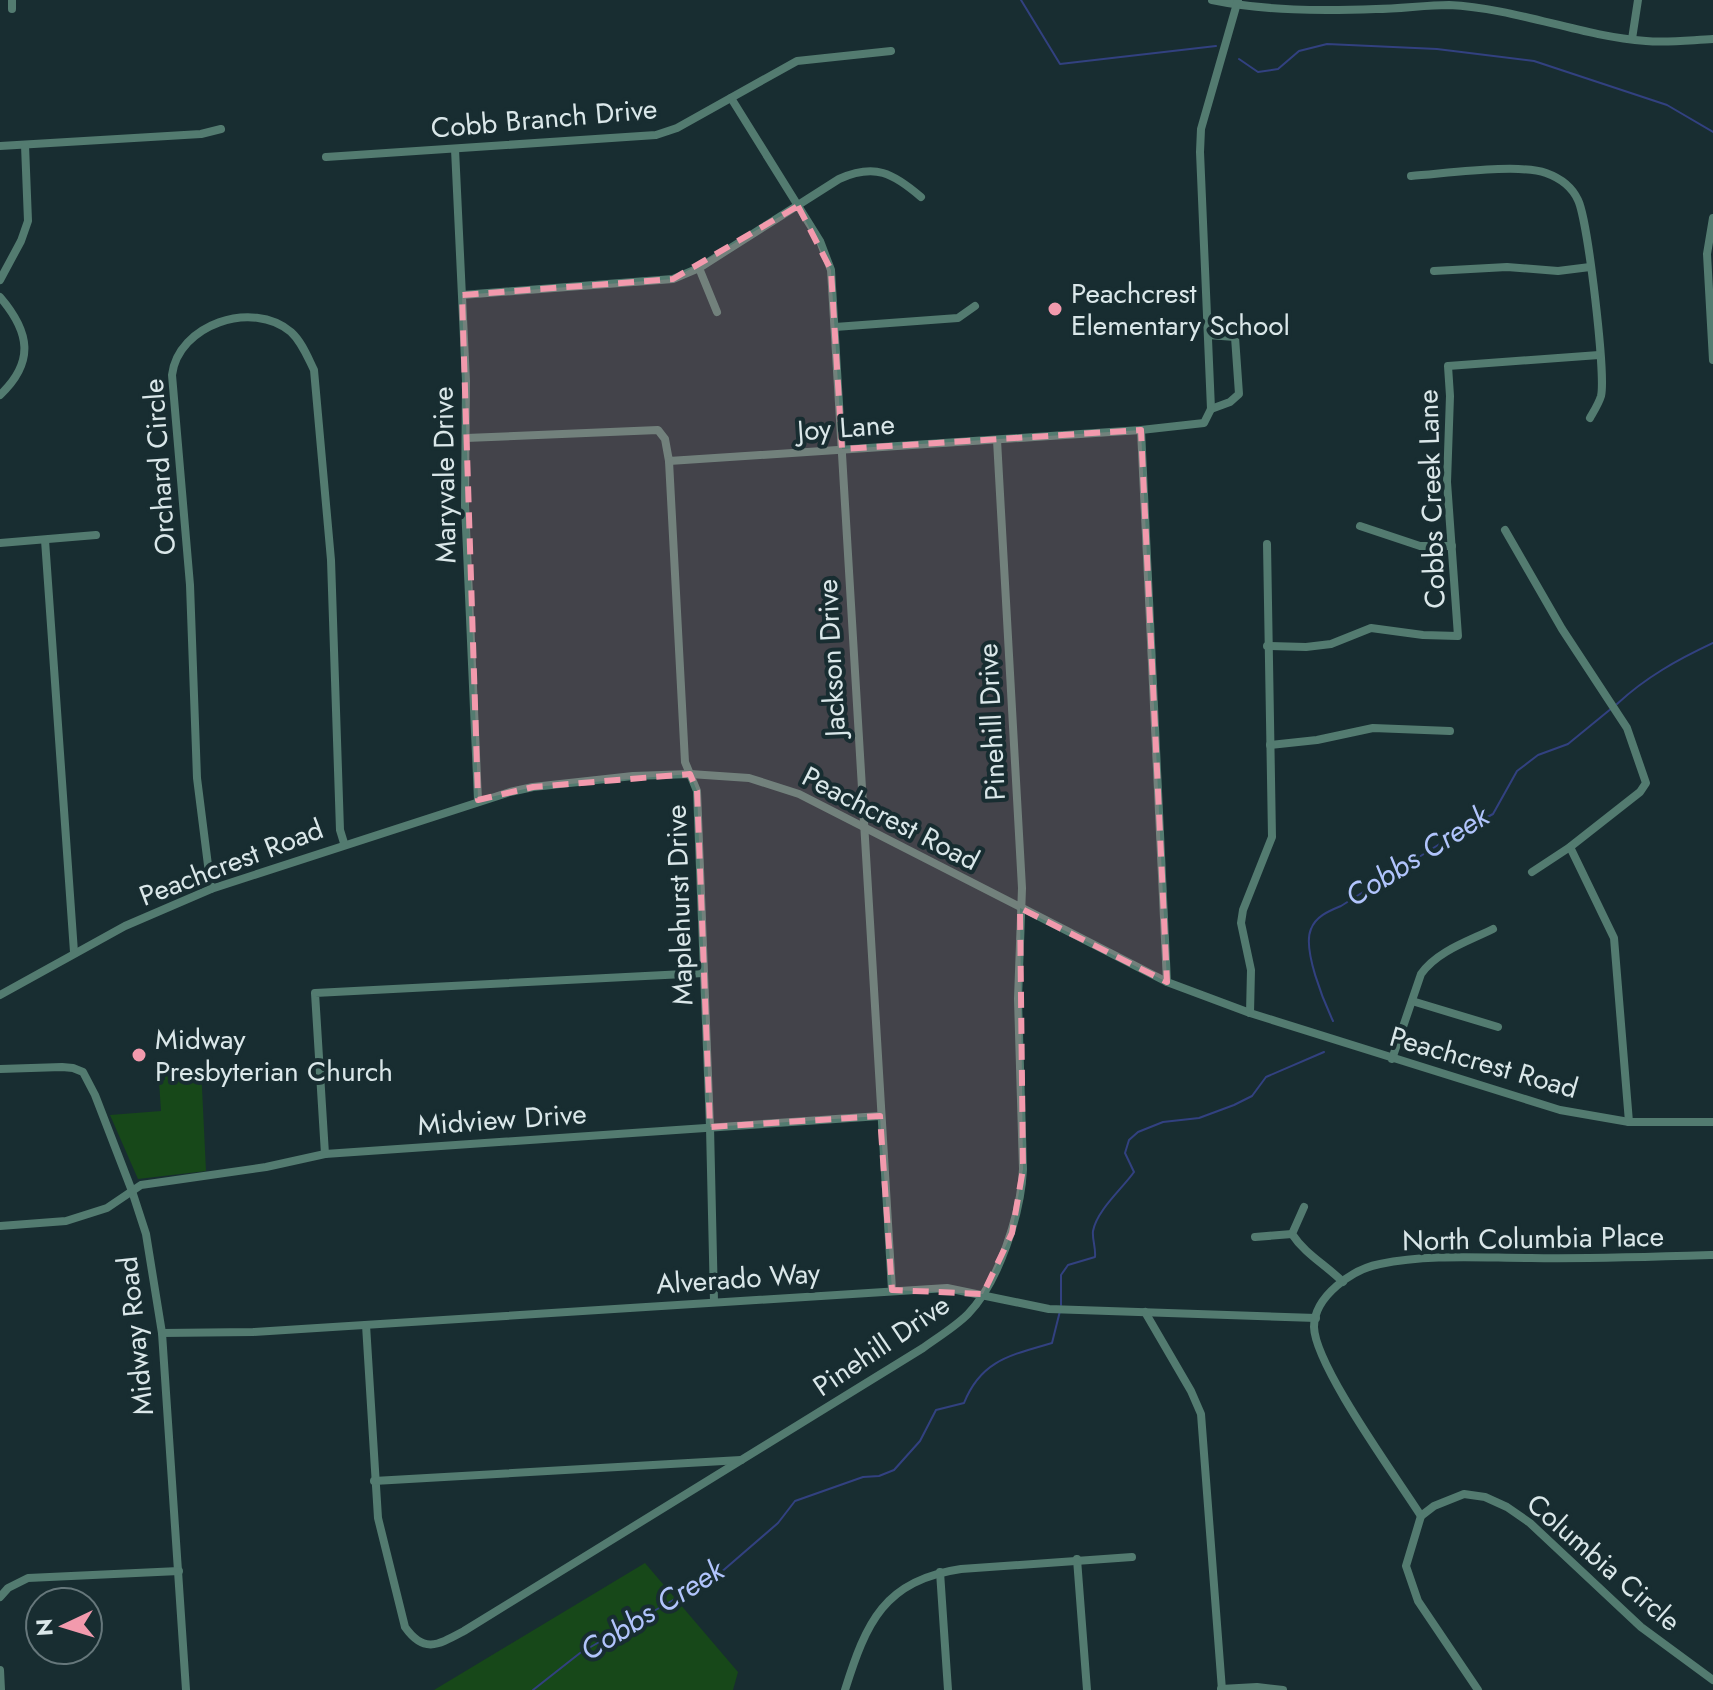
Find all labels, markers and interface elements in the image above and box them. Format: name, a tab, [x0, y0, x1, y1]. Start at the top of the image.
street label: Cobb Branch Drive	[429, 88, 659, 149]
place label: Peachcrest Elementary School	[1071, 273, 1290, 346]
marker: Peachcrest Elementary School	[1046, 300, 1064, 318]
street label: Orchard Circle	[133, 377, 186, 557]
street label: Maryvale Drive	[422, 386, 467, 564]
street label: Cobbs Creek Lane	[1407, 389, 1456, 609]
street label: Joy Lane	[792, 404, 896, 452]
street label: Jackson Drive	[807, 578, 856, 742]
street label: Pinehill Drive	[967, 642, 1016, 802]
street label: Peachcrest Road	[795, 756, 987, 881]
water label: Cobbs Creek	[1337, 794, 1498, 917]
street label: Maplehurst Drive	[656, 804, 703, 1006]
street label: Peachcrest Road	[133, 809, 329, 916]
street label: Peachcrest Road	[1385, 1016, 1583, 1109]
place label: Midway Presbyterian Church	[155, 1019, 393, 1092]
marker: Midway Presbyterian Church	[130, 1046, 148, 1064]
street label: Midview Drive	[416, 1093, 588, 1146]
street label: North Columbia Place	[1402, 1216, 1664, 1261]
street label: Alverado Way	[655, 1252, 822, 1305]
street label: Midway Road	[107, 1255, 164, 1417]
street label: Pinehill Drive	[805, 1284, 958, 1406]
street label: Columbia Circle	[1518, 1484, 1690, 1641]
water label: Cobbs Creek	[572, 1548, 733, 1671]
north arrow	[24, 1586, 104, 1666]
text: N	[27, 1618, 61, 1637]

